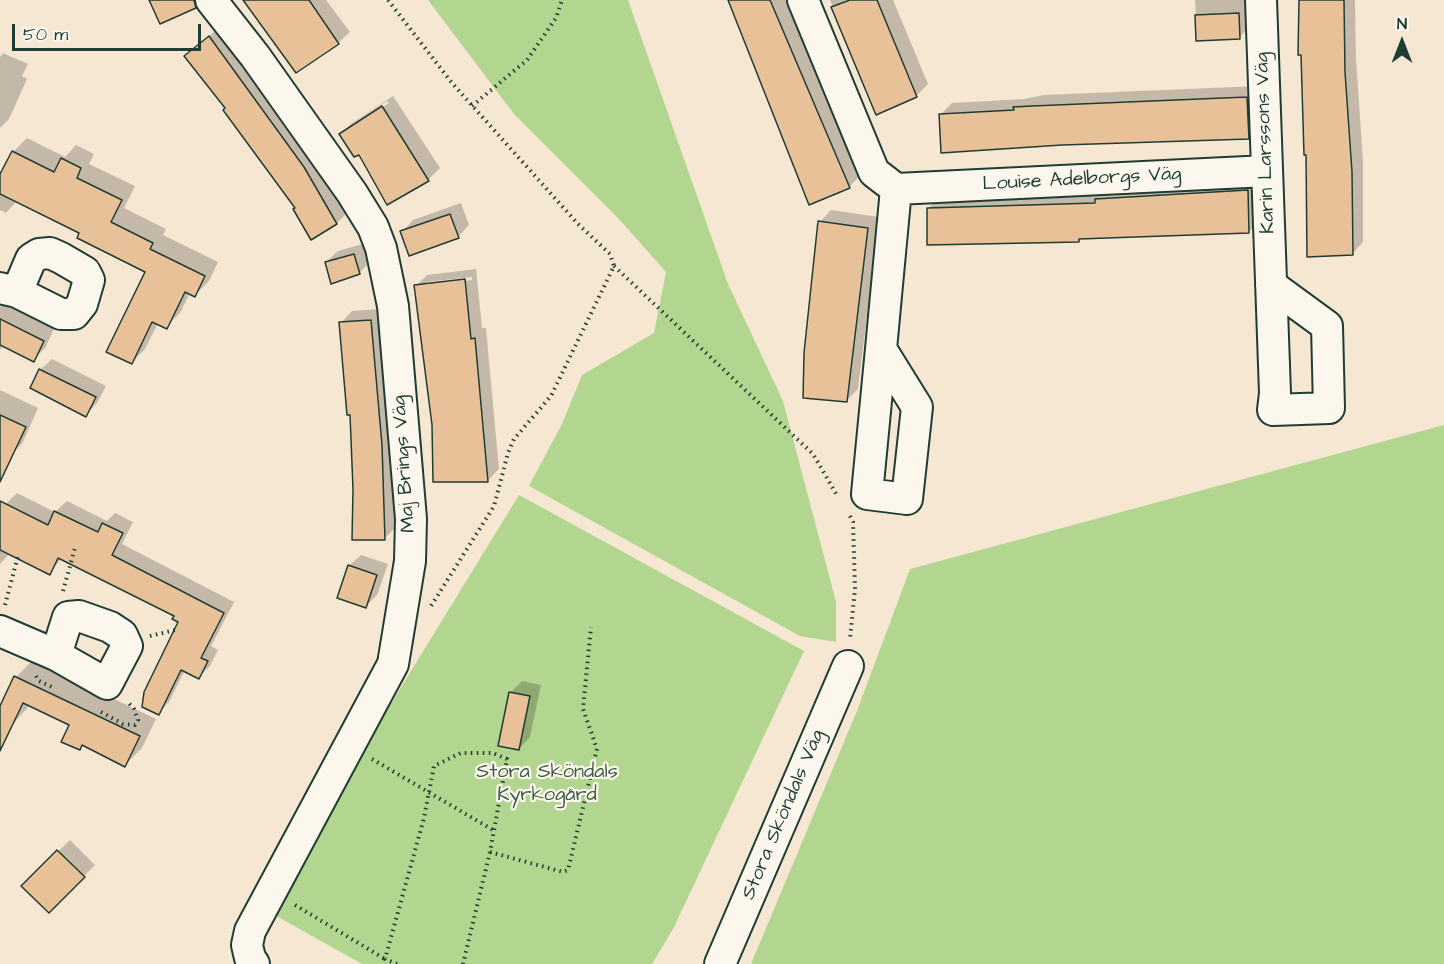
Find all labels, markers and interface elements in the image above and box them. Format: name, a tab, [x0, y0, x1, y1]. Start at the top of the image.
scale bar	[15, 12, 204, 50]
north arrow	[1372, 12, 1432, 72]
text: N	[1397, 13, 1407, 35]
text: 50 m	[23, 22, 68, 47]
street label: Karin Larssons Väg	[1251, 52, 1281, 234]
street label: Louise Adelborgs Väg	[982, 163, 1182, 197]
street label: Maj Brings Väg	[388, 394, 422, 534]
street label: Stora Sköndals Väg	[737, 726, 831, 904]
park label: Stora Sköndals Kyrkogård	[476, 761, 618, 808]

